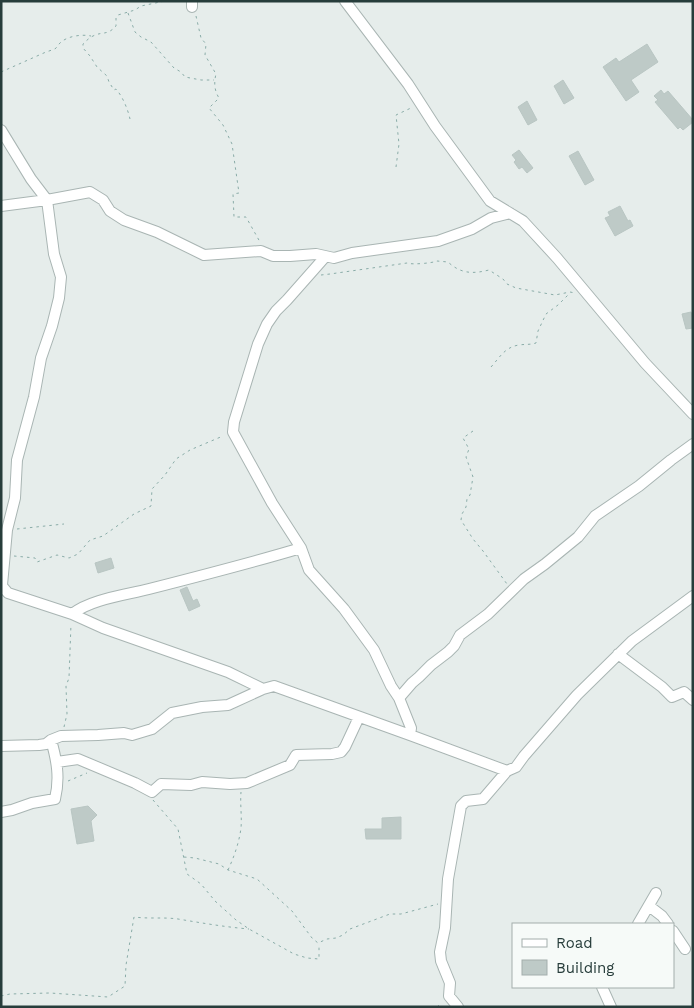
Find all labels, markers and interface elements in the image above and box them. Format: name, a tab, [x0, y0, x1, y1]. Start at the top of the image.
legend	[512, 923, 674, 988]
text: Road	[556, 934, 593, 952]
text: Building	[556, 959, 614, 977]

